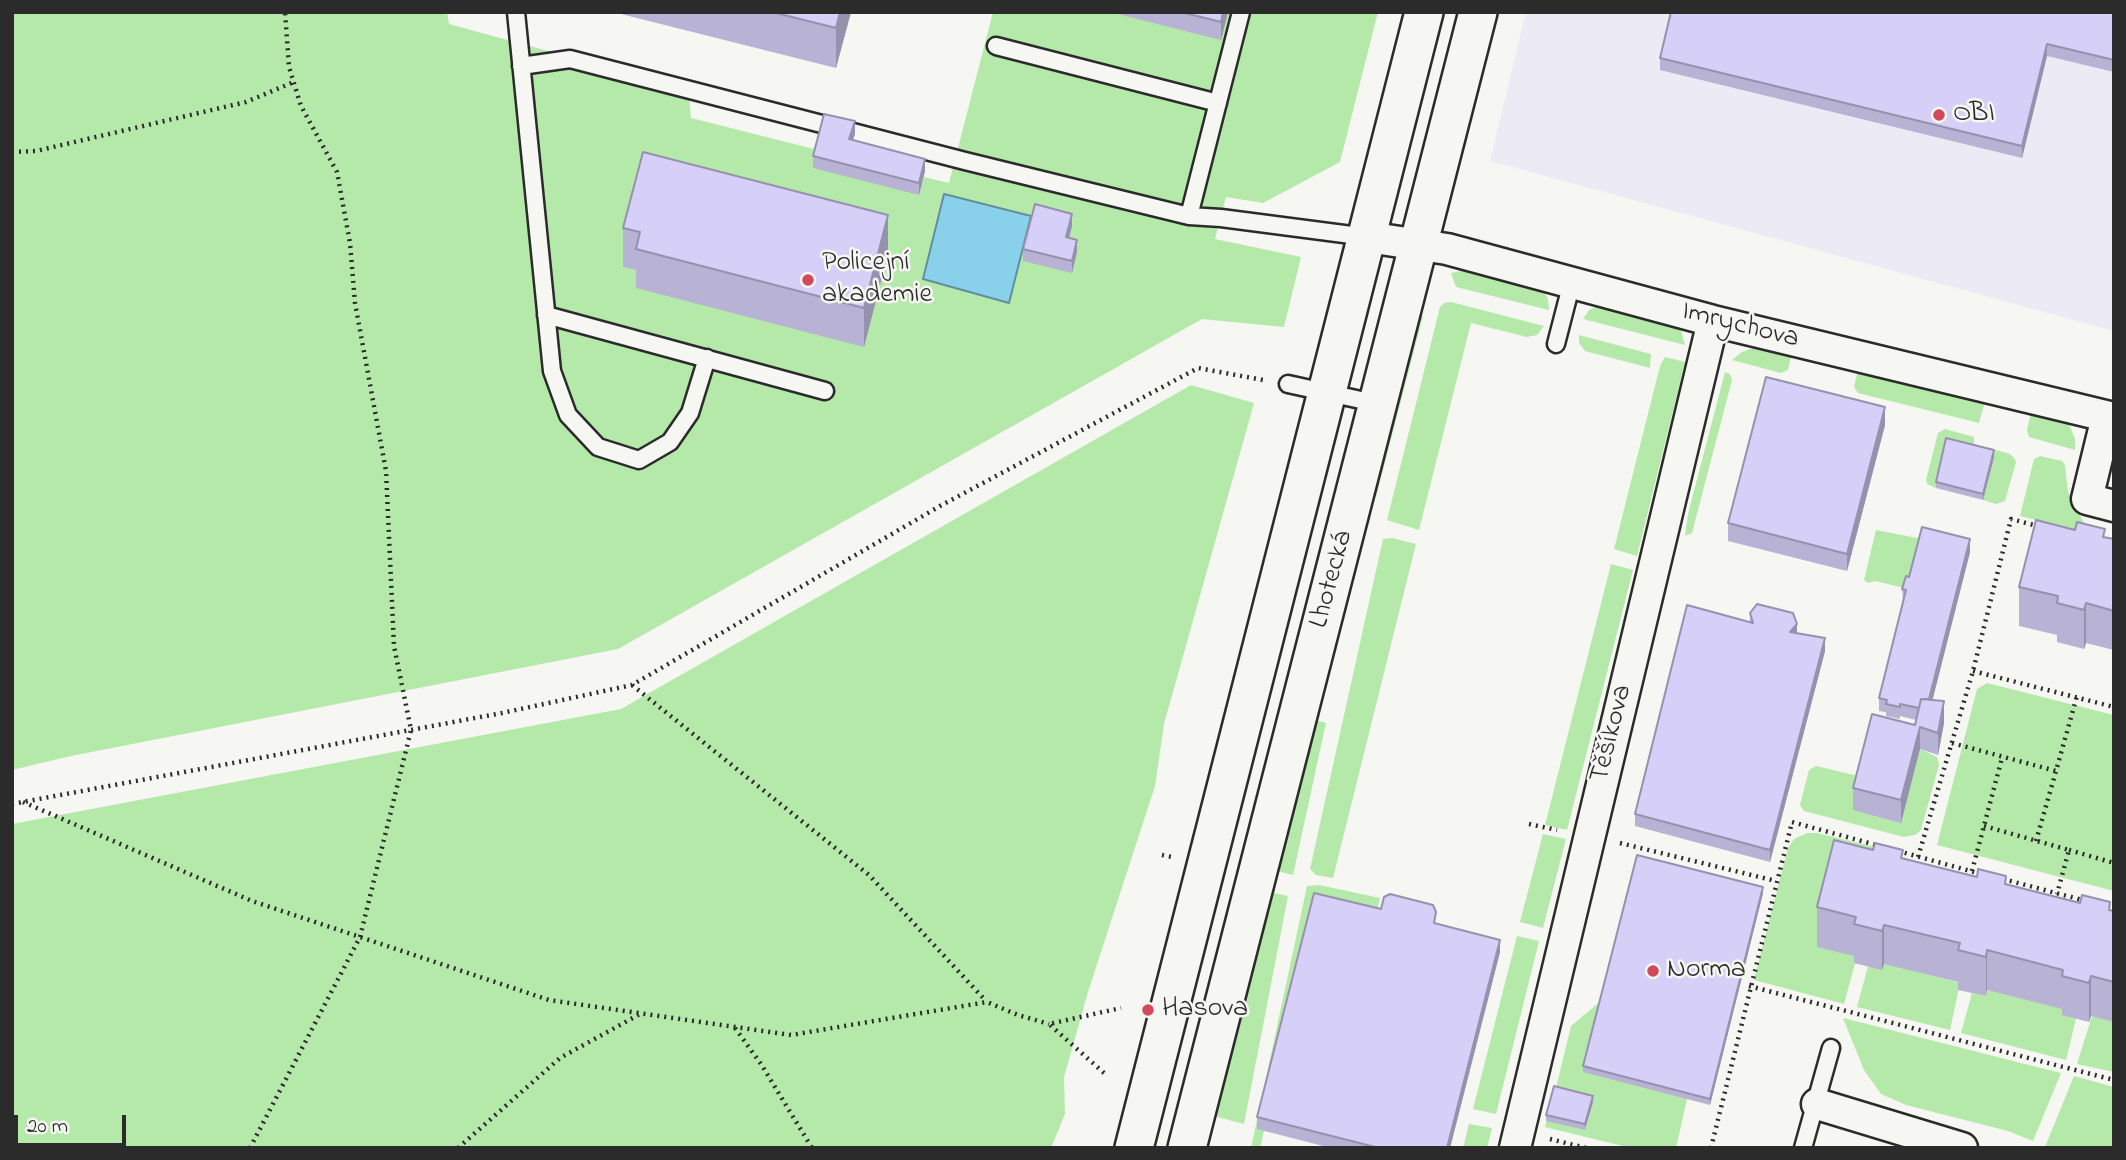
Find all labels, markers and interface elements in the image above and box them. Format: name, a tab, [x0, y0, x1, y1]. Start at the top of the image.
place label: OBI	[1953, 98, 1995, 132]
marker: OBI	[1931, 107, 1947, 123]
place label: Policejní akademie	[822, 247, 932, 313]
marker: Policejní akademie	[800, 272, 816, 288]
street label: Imrychova	[1678, 296, 1802, 358]
street label: Lhotecká	[1304, 528, 1362, 632]
street label: Těšíkova	[1585, 682, 1641, 786]
place label: Norma	[1667, 954, 1746, 988]
marker: Norma	[1645, 963, 1661, 979]
place label: Hasova	[1162, 993, 1248, 1027]
marker: Hasova	[1140, 1002, 1156, 1018]
scale bar	[18, 1100, 130, 1144]
text: 20 m	[27, 1112, 68, 1142]

